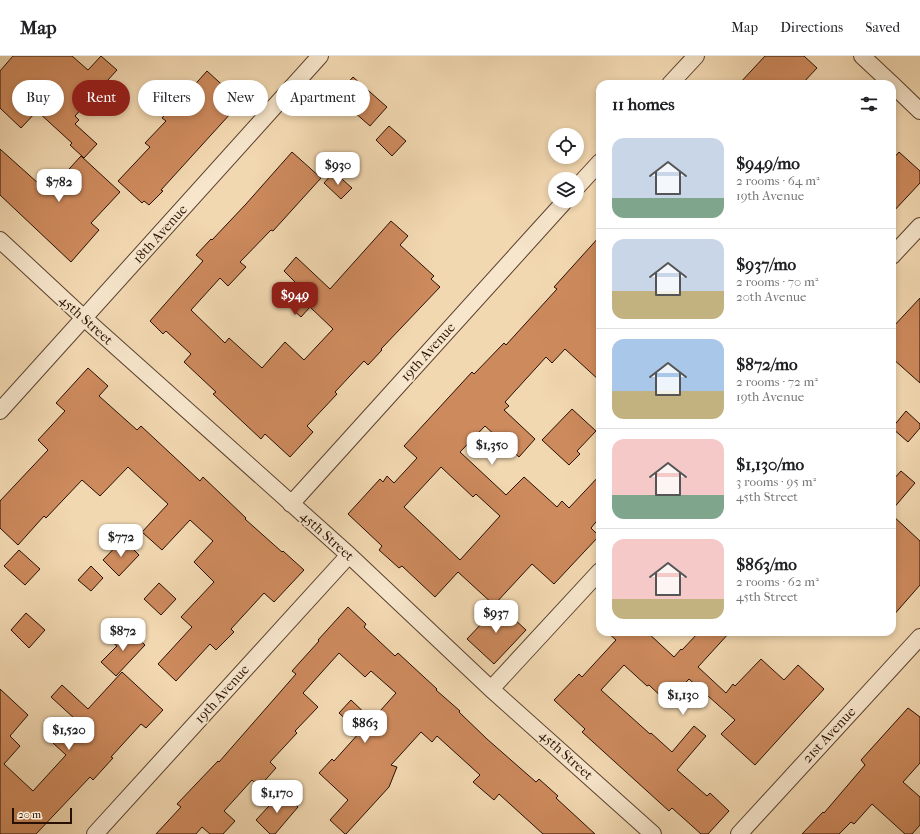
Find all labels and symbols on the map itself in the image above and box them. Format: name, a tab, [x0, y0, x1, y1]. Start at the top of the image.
pin: $930	[314, 152, 362, 186]
pin: $782	[35, 169, 83, 203]
street label: 18th Avenue	[129, 201, 191, 267]
pin: $949	[271, 282, 319, 316]
street label: 45th Street	[56, 291, 116, 349]
street label: 19th Avenue	[397, 319, 459, 385]
pin: $1,350	[459, 432, 525, 466]
street label: 45th Street	[297, 507, 357, 565]
pin: $772	[97, 524, 145, 558]
pin: $937	[472, 600, 520, 634]
pin: $872	[99, 618, 147, 652]
street label: 19th Avenue	[191, 661, 253, 727]
pin: $1,130	[650, 682, 716, 716]
street label: 21st Avenue	[799, 703, 859, 767]
pin: $863	[341, 710, 389, 744]
pin: $1,520	[36, 717, 102, 751]
street label: 45th Street	[536, 726, 596, 784]
pin: $1,170	[244, 780, 310, 814]
scale bar	[12, 806, 72, 825]

